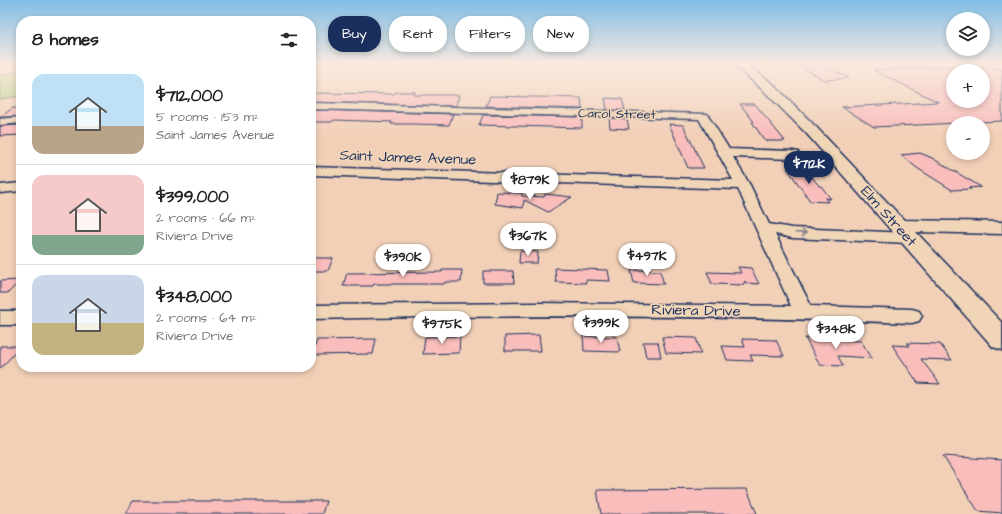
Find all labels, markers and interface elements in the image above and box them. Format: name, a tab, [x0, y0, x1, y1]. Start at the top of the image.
map controls	[946, 12, 990, 160]
button: layers	[946, 12, 990, 56]
chip: Buy	[328, 16, 381, 52]
chip: Rent	[389, 16, 447, 52]
chip: Filters	[455, 16, 525, 52]
chip: New	[533, 16, 589, 52]
text: 8 homes	[32, 28, 99, 52]
icon: filters	[278, 29, 300, 51]
button: +	[946, 64, 990, 108]
text: $712,000	[156, 84, 223, 108]
icon: home	[64, 90, 112, 138]
street label: Carol Street	[578, 104, 657, 124]
text: 5 rooms · 153 m²	[156, 108, 259, 126]
button: −	[946, 116, 990, 160]
text: Saint James Avenue	[156, 126, 275, 144]
street label: Saint James Avenue	[339, 145, 477, 170]
pin: $712K	[781, 151, 837, 185]
text: $712K	[793, 155, 825, 173]
pin: $879K	[502, 167, 558, 201]
text: $879K	[511, 171, 549, 189]
street label: Elm Street	[856, 181, 922, 251]
text: $399,000	[156, 185, 229, 209]
icon: home	[64, 191, 112, 239]
text: 2 rooms · 66 m²	[156, 209, 256, 227]
pin: $367K	[500, 223, 556, 257]
text: Riviera Drive	[156, 227, 233, 245]
text: $367K	[509, 227, 547, 245]
one-way arrow	[794, 230, 807, 237]
pin: $497K	[619, 243, 675, 277]
pin: $390K	[375, 244, 431, 278]
text: $497K	[627, 247, 667, 265]
text: $390K	[384, 248, 422, 266]
text: $348,000	[156, 285, 232, 309]
icon: home	[64, 291, 112, 339]
street label: Riviera Drive	[651, 299, 741, 322]
text: 2 rooms · 64 m²	[156, 309, 257, 327]
pin: $399K	[573, 310, 629, 344]
pin: $975K	[414, 311, 470, 345]
text: $399K	[583, 314, 619, 332]
text: $975K	[422, 315, 462, 333]
pin: $348K	[808, 316, 864, 350]
text: $348K	[817, 320, 856, 338]
text: Riviera Drive	[156, 327, 233, 345]

